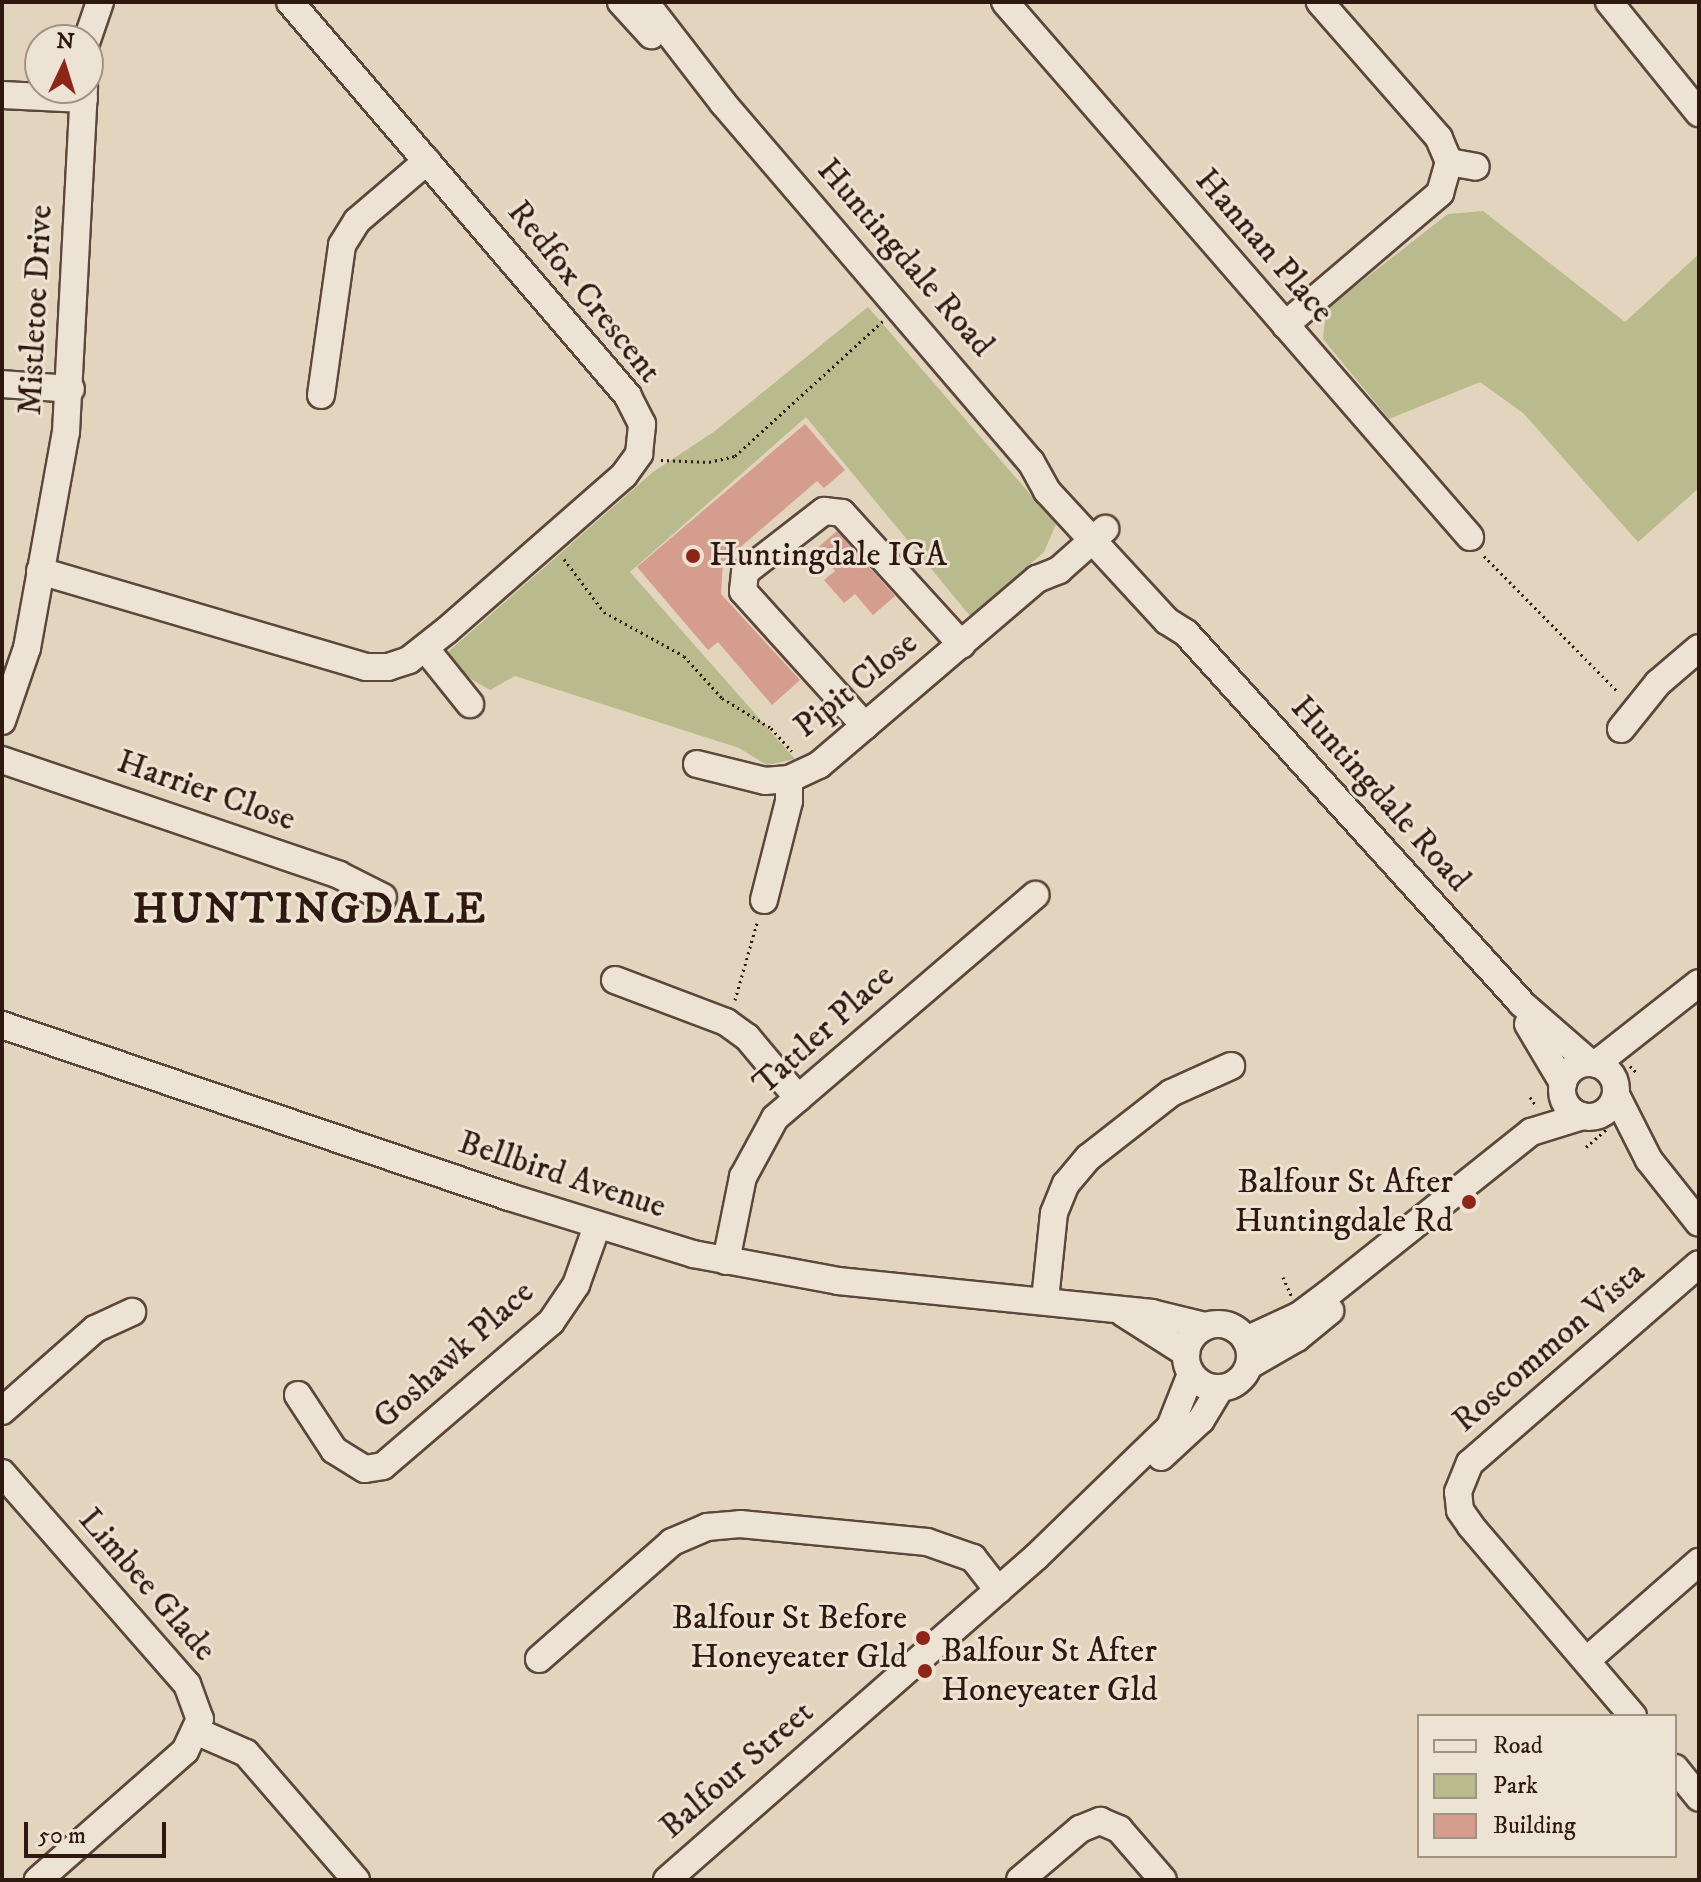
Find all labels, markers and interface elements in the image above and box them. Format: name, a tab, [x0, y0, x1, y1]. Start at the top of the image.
north arrow	[24, 24, 104, 104]
text: N	[56, 27, 76, 56]
street label: Huntingdale Road	[808, 151, 1002, 365]
street label: Hannan Place	[1186, 161, 1342, 331]
street label: Redfox Crescent	[498, 193, 670, 391]
street label: Mistletoe Drive	[10, 204, 62, 416]
place label: Huntingdale IGA	[709, 536, 947, 576]
marker: Huntingdale IGA	[684, 547, 702, 565]
street label: Pipit Close	[786, 623, 926, 747]
street label: Huntingdale Road	[1281, 688, 1479, 900]
street label: Harrier Close	[112, 741, 300, 841]
district label: HUNTINGDALE	[133, 885, 487, 935]
street label: Tattler Place	[745, 956, 903, 1104]
street label: Bellbird Avenue	[453, 1122, 671, 1228]
place label: Balfour St After Huntingdale Rd	[1235, 1162, 1453, 1242]
marker: Balfour St After Huntingdale Rd	[1460, 1193, 1478, 1211]
street label: Roscommon Vista	[1445, 1253, 1653, 1441]
street label: Goshawk Place	[365, 1272, 543, 1438]
street label: Limbee Glade	[69, 1500, 225, 1670]
place label: Balfour St Before Honeyeater Gld	[672, 1598, 907, 1678]
marker: Balfour St Before Honeyeater Gld	[914, 1629, 932, 1647]
place label: Balfour St After Honeyeater Gld	[941, 1631, 1158, 1710]
marker: Balfour St After Honeyeater Gld	[916, 1662, 934, 1680]
street label: Balfour Street	[652, 1692, 822, 1848]
legend	[1417, 1714, 1677, 1858]
text: Road	[1493, 1731, 1543, 1761]
text: Park	[1493, 1771, 1538, 1801]
scale bar	[28, 1806, 170, 1856]
text: Building	[1493, 1811, 1576, 1841]
text: 50 m	[38, 1821, 86, 1851]

